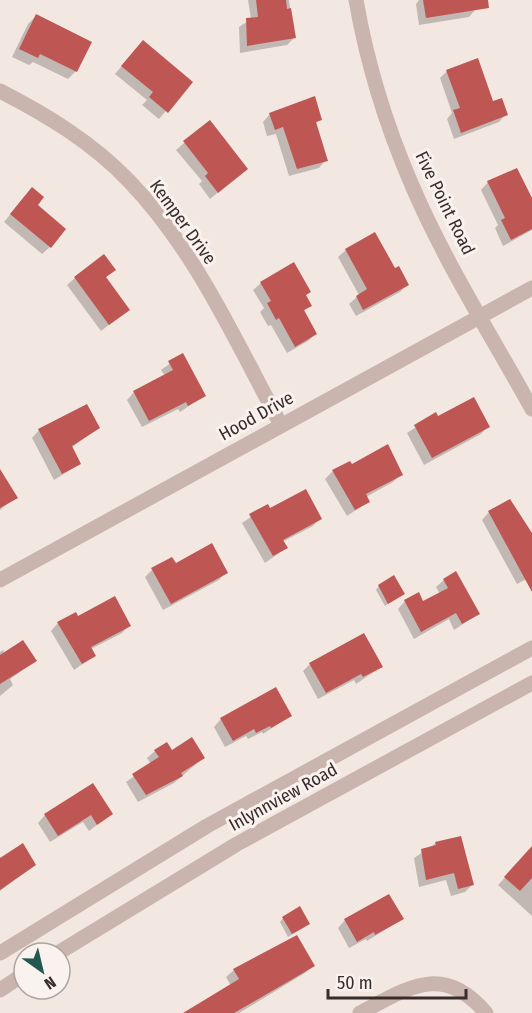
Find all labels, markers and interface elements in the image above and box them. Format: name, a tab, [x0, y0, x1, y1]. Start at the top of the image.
street label: Five Point Road	[410, 148, 480, 258]
street label: Kemper Drive	[145, 175, 221, 269]
street label: Hood Drive	[215, 386, 297, 445]
street label: Inlynnview Road	[225, 758, 341, 836]
north arrow	[12, 941, 72, 1001]
scale bar	[328, 962, 466, 1000]
text: N	[41, 972, 59, 994]
text: 50 m	[337, 972, 373, 994]

